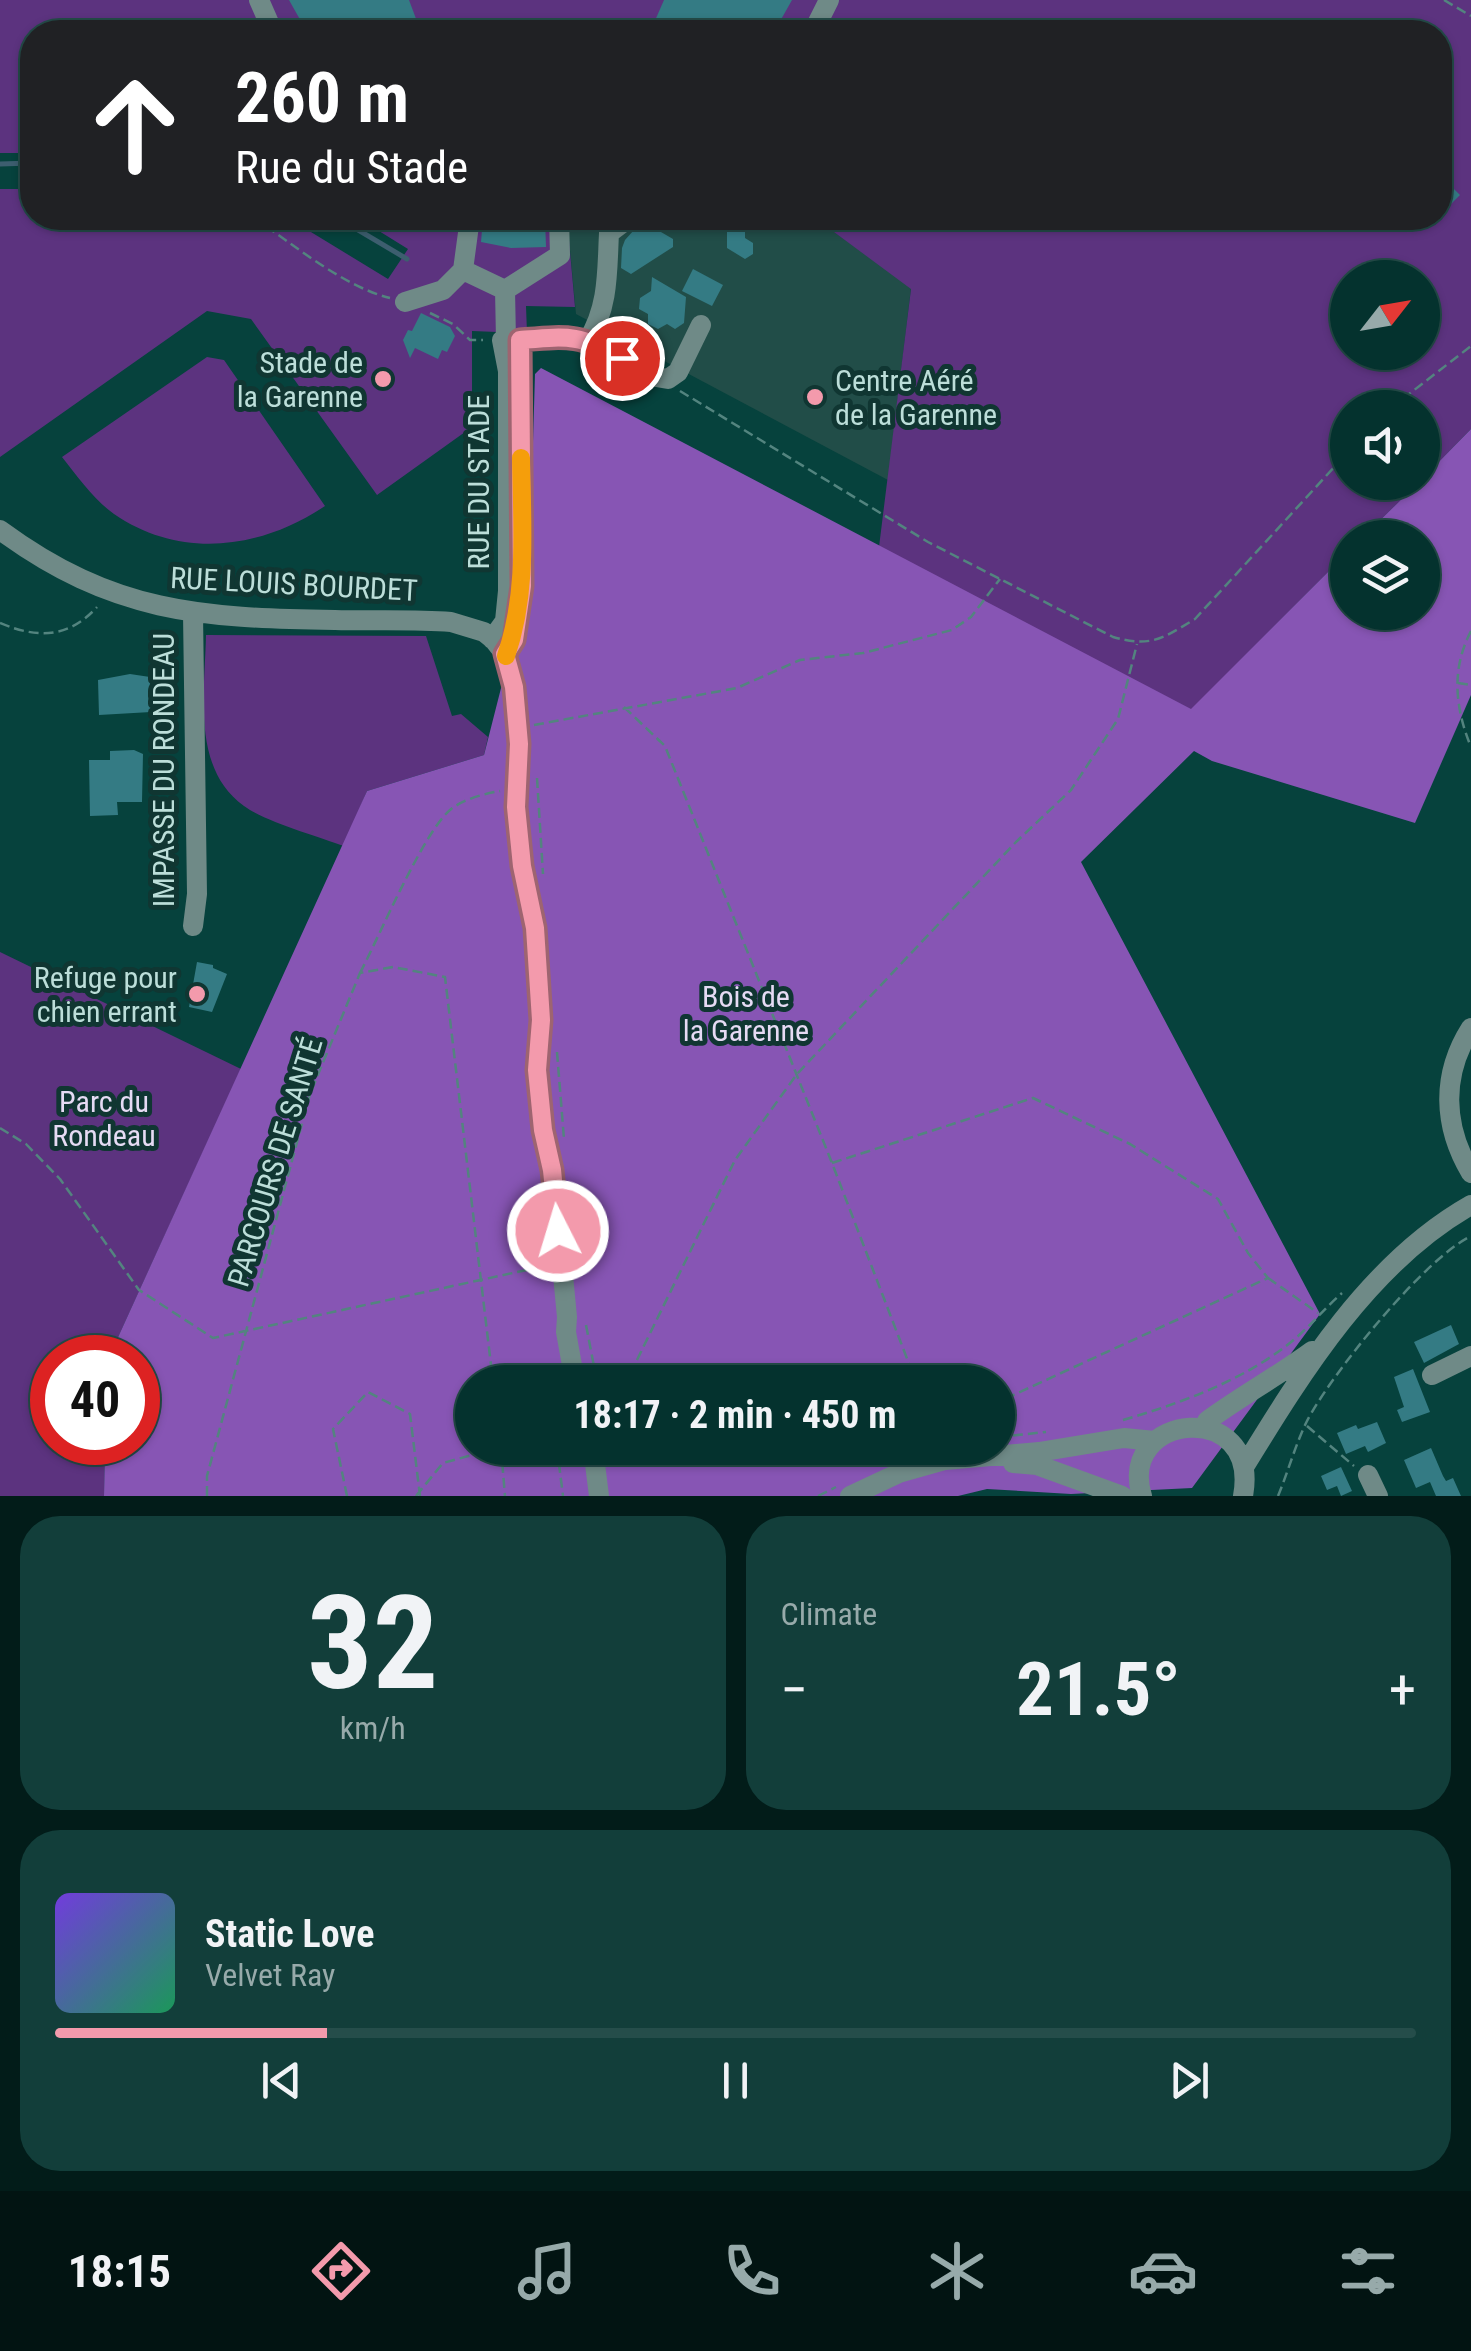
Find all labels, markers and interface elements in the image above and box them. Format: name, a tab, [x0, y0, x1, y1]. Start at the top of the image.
text: 260 m	[235, 57, 409, 139]
icon: ahead	[70, 60, 200, 190]
text: Rue du Stade	[235, 141, 468, 194]
north arrow	[1330, 260, 1440, 370]
map controls	[1330, 260, 1440, 630]
pin	[580, 316, 665, 401]
icon: arrive	[595, 331, 650, 386]
place label: Stade de la Garenne	[237, 345, 363, 414]
place label: Centre Aéré de la Garenne	[835, 363, 997, 432]
marker: Stade de la Garenne	[372, 368, 394, 390]
marker: Centre Aéré de la Garenne	[804, 386, 826, 408]
button: sound	[1330, 390, 1440, 500]
street label: RUE DU STADE	[461, 395, 496, 569]
button: layers	[1330, 520, 1440, 630]
street label: RUE LOUIS BOURDET	[169, 560, 419, 608]
street label: IMPASSE DU RONDEAU	[146, 633, 181, 907]
place label: Refuge pour chien errant	[34, 960, 177, 1029]
park label: Bois de la Garenne	[683, 979, 809, 1048]
marker: Refuge pour chien errant	[186, 983, 208, 1005]
street label: PARCOURS DE SANTÉ	[220, 1033, 330, 1291]
park label: Parc du Rondeau	[52, 1084, 156, 1153]
position arrow	[506, 1179, 610, 1283]
speed limit sign: 40	[30, 1335, 160, 1465]
text: 18:17 · 2 min · 450 m	[574, 1393, 896, 1437]
text: 32	[307, 1567, 438, 1720]
text: Climate	[781, 1595, 877, 1633]
text: 21.5°	[1016, 1645, 1181, 1733]
text: −	[781, 1658, 808, 1722]
text: +	[1389, 1658, 1416, 1722]
text: km/h	[340, 1709, 406, 1747]
text: Static Love	[205, 1912, 374, 1956]
text: Velvet Ray	[205, 1956, 335, 1994]
icon: previous	[254, 2053, 309, 2108]
icon: pause	[708, 2053, 763, 2108]
icon: next	[1162, 2053, 1217, 2108]
icon: directions	[306, 2236, 376, 2306]
icon: music	[512, 2236, 582, 2306]
icon: phone	[717, 2236, 787, 2306]
icon: climate	[922, 2236, 992, 2306]
icon: car	[1128, 2236, 1198, 2306]
icon: filters	[1333, 2236, 1403, 2306]
text: 18:15	[68, 2245, 171, 2298]

